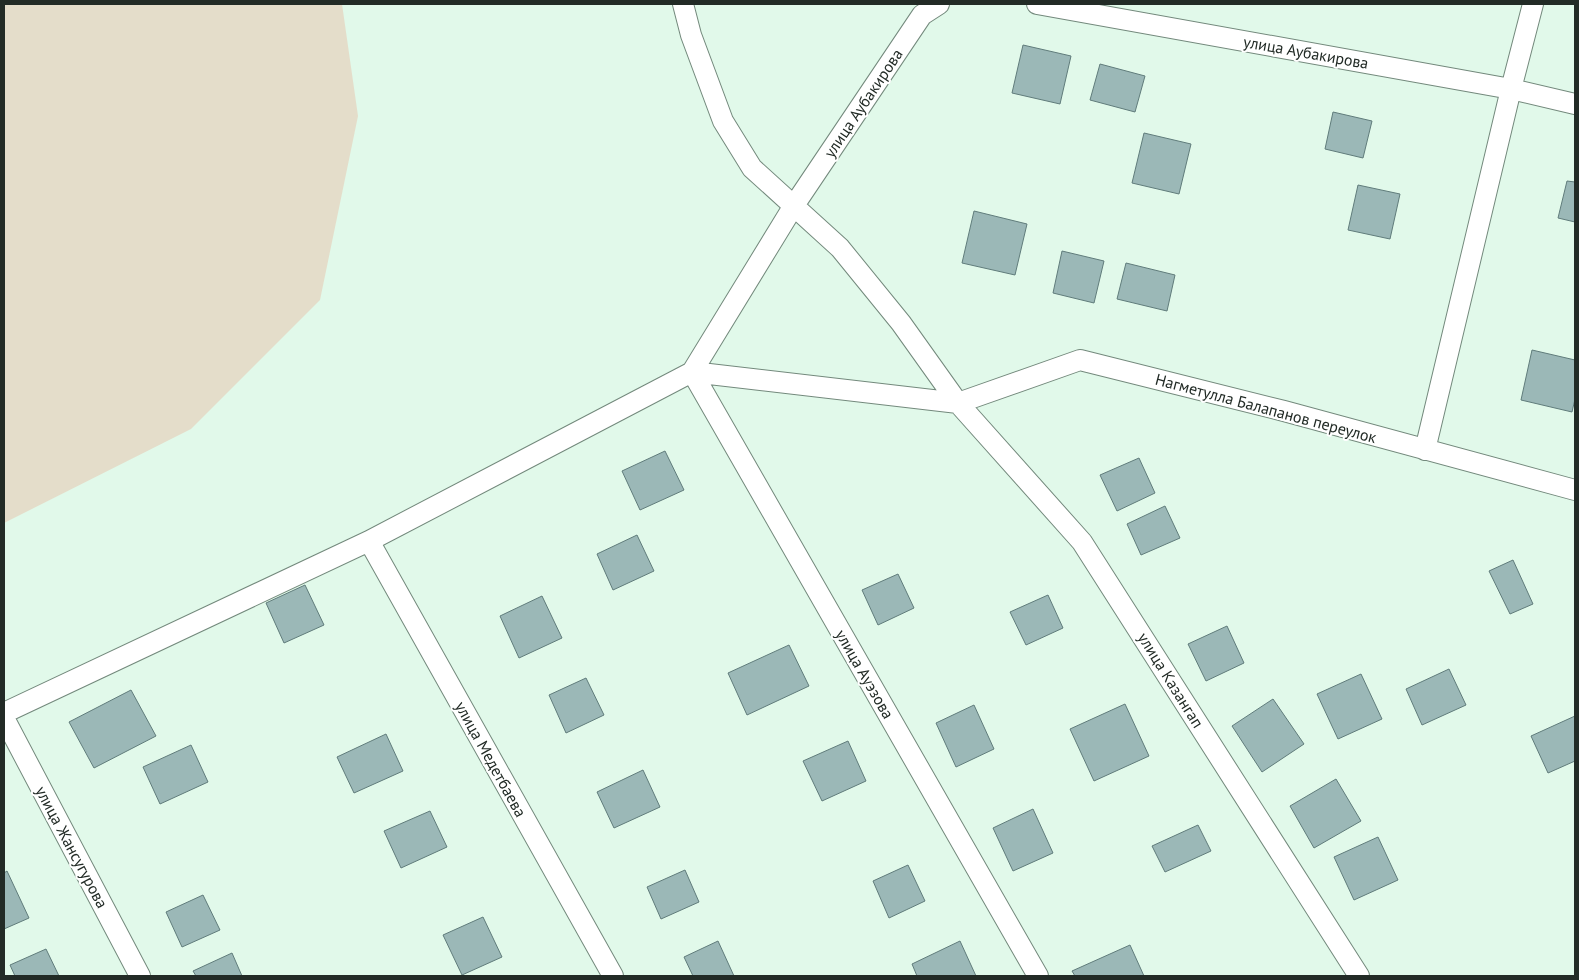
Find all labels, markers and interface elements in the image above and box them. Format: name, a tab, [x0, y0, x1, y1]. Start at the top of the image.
street label: улица Аубакирова	[1242, 31, 1370, 73]
street label: улица Аубакирова	[819, 45, 907, 161]
street label: Нагметулла Балапанов переулок	[1153, 369, 1379, 447]
street label: улица Ауэзова	[831, 626, 899, 722]
street label: улица Казангап	[1134, 629, 1208, 731]
street label: улица Медетбаева	[451, 698, 531, 820]
street label: улица Жансугурова	[31, 783, 113, 911]

